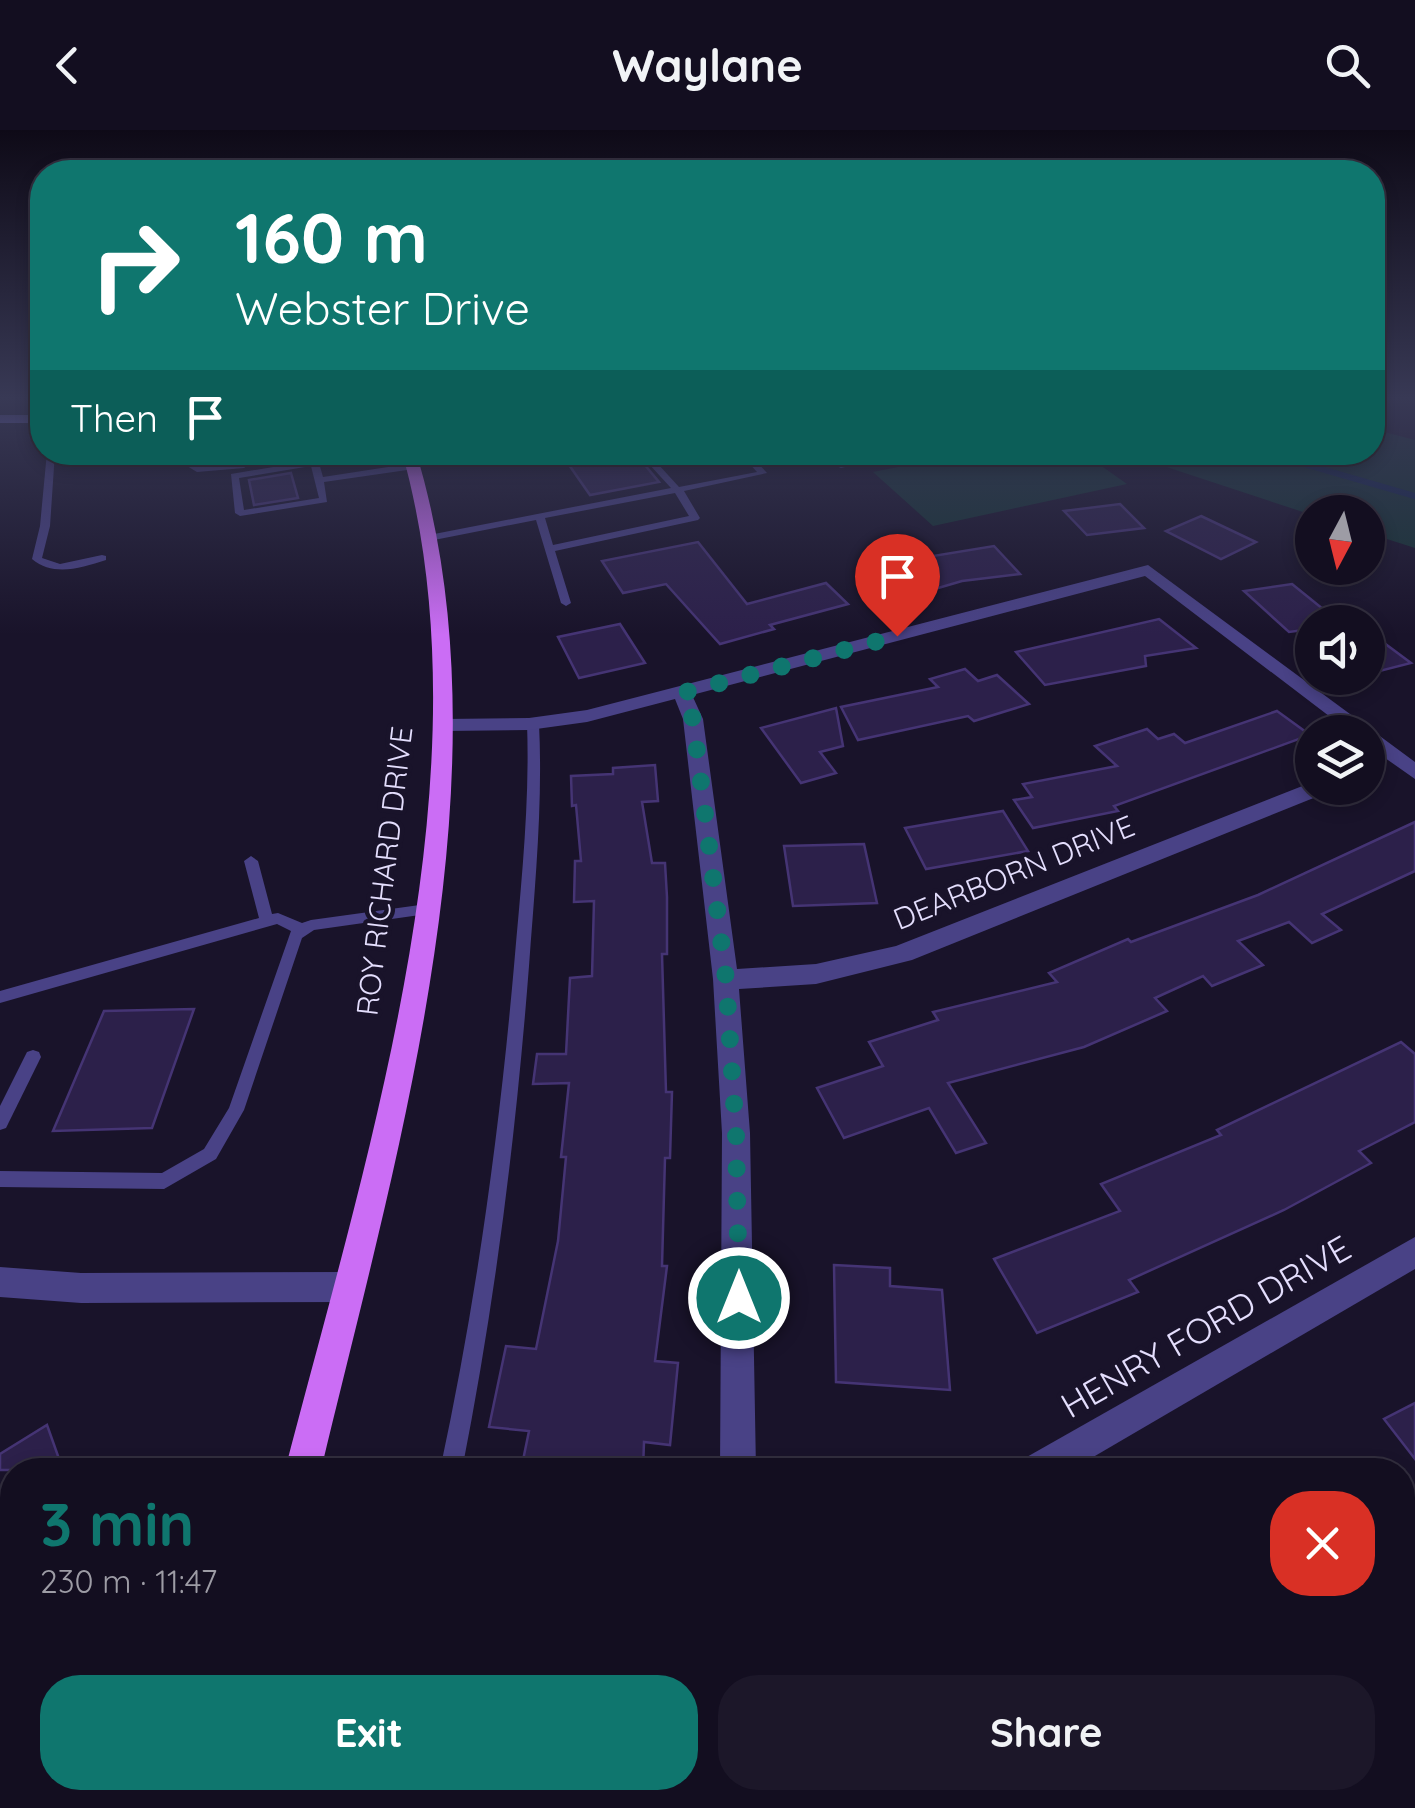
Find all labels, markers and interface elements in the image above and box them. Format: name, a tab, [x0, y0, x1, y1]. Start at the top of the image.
text: Waylane	[612, 37, 803, 93]
icon: back	[40, 38, 95, 93]
icon: search	[1320, 38, 1375, 93]
text: 160 m	[235, 193, 428, 281]
icon: right	[70, 200, 200, 330]
text: Webster Drive	[235, 280, 530, 336]
icon: arrive	[178, 390, 233, 445]
text: Then	[70, 394, 158, 442]
north arrow	[1295, 495, 1385, 585]
map controls	[1295, 495, 1385, 805]
pin	[855, 534, 940, 637]
icon: arrive	[870, 549, 925, 604]
button: sound	[1295, 605, 1385, 695]
button: layers	[1295, 715, 1385, 805]
street label: ROY RICHARD DRIVE	[347, 724, 421, 1018]
street label: DEARBORN DRIVE	[887, 806, 1140, 938]
street label: HENRY FORD DRIVE	[1053, 1225, 1358, 1427]
position arrow	[687, 1246, 791, 1350]
text: 3 min	[40, 1486, 194, 1561]
button: close	[1270, 1491, 1375, 1596]
text: 230 m · 11:47	[40, 1561, 217, 1601]
button: Exit	[40, 1675, 698, 1790]
button: Share	[718, 1675, 1375, 1790]

